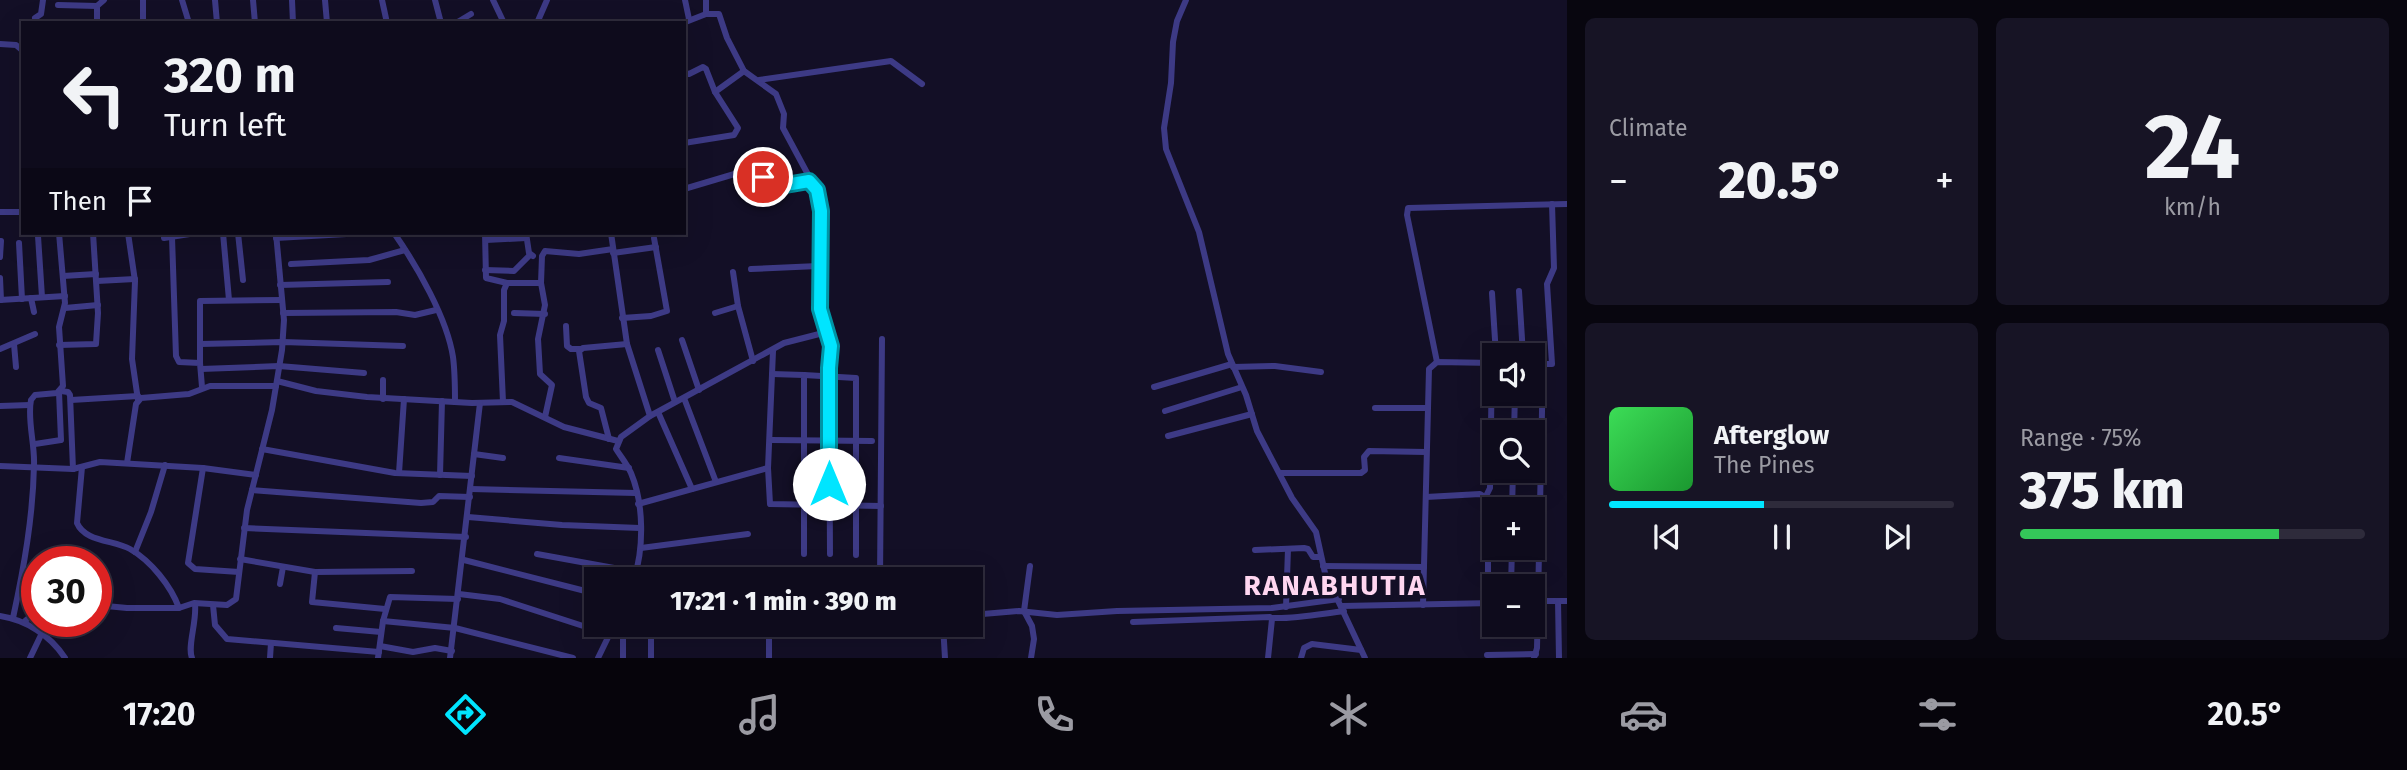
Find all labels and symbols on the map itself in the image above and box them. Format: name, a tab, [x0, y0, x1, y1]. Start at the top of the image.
pin	[733, 147, 793, 207]
position arrow	[792, 447, 866, 521]
speed limit sign: 30	[21, 546, 112, 637]
district label: RANABHUTIA	[1244, 569, 1426, 602]

